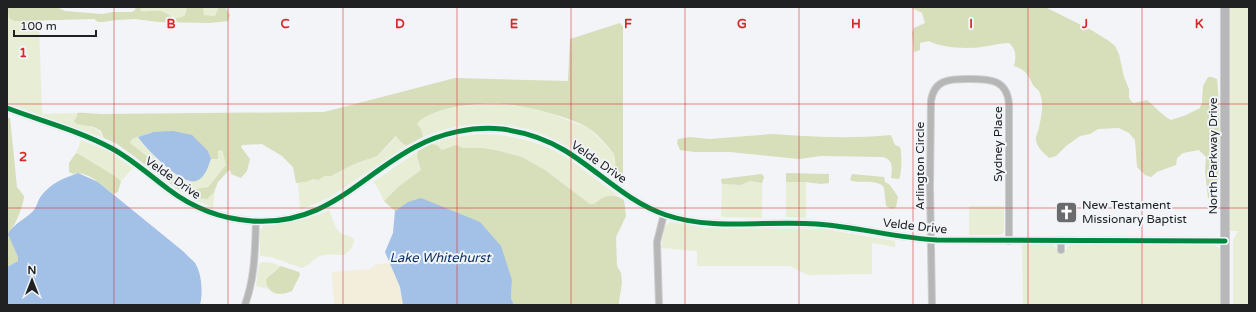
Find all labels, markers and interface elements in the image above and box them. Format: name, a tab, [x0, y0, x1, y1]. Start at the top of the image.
scale bar	[14, 12, 96, 38]
text: B	[166, 16, 176, 32]
text: C	[280, 16, 290, 32]
text: D	[395, 16, 405, 32]
text: E	[510, 16, 518, 32]
text: F	[624, 16, 632, 32]
text: G	[737, 16, 747, 32]
text: H	[851, 16, 861, 32]
text: I	[969, 16, 973, 32]
text: J	[1081, 16, 1088, 32]
text: K	[1195, 16, 1204, 32]
text: 100 m	[20, 19, 57, 33]
text: 1	[19, 45, 27, 61]
street label: North Parkway Drive	[1206, 97, 1220, 215]
street label: Sydney Place	[991, 106, 1005, 182]
street label: Arlington Circle	[913, 122, 927, 210]
street label: Velde Drive	[569, 138, 630, 186]
text: 2	[19, 149, 27, 165]
street label: Velde Drive	[143, 154, 204, 202]
place label: New Testament Missionary Baptist	[1082, 198, 1187, 226]
church icon: New Testament Missionary Baptist	[1054, 199, 1080, 225]
street label: Velde Drive	[882, 216, 948, 236]
water label: Lake Whitehurst	[390, 250, 493, 266]
north arrow	[12, 260, 52, 300]
text: N	[28, 264, 36, 277]

